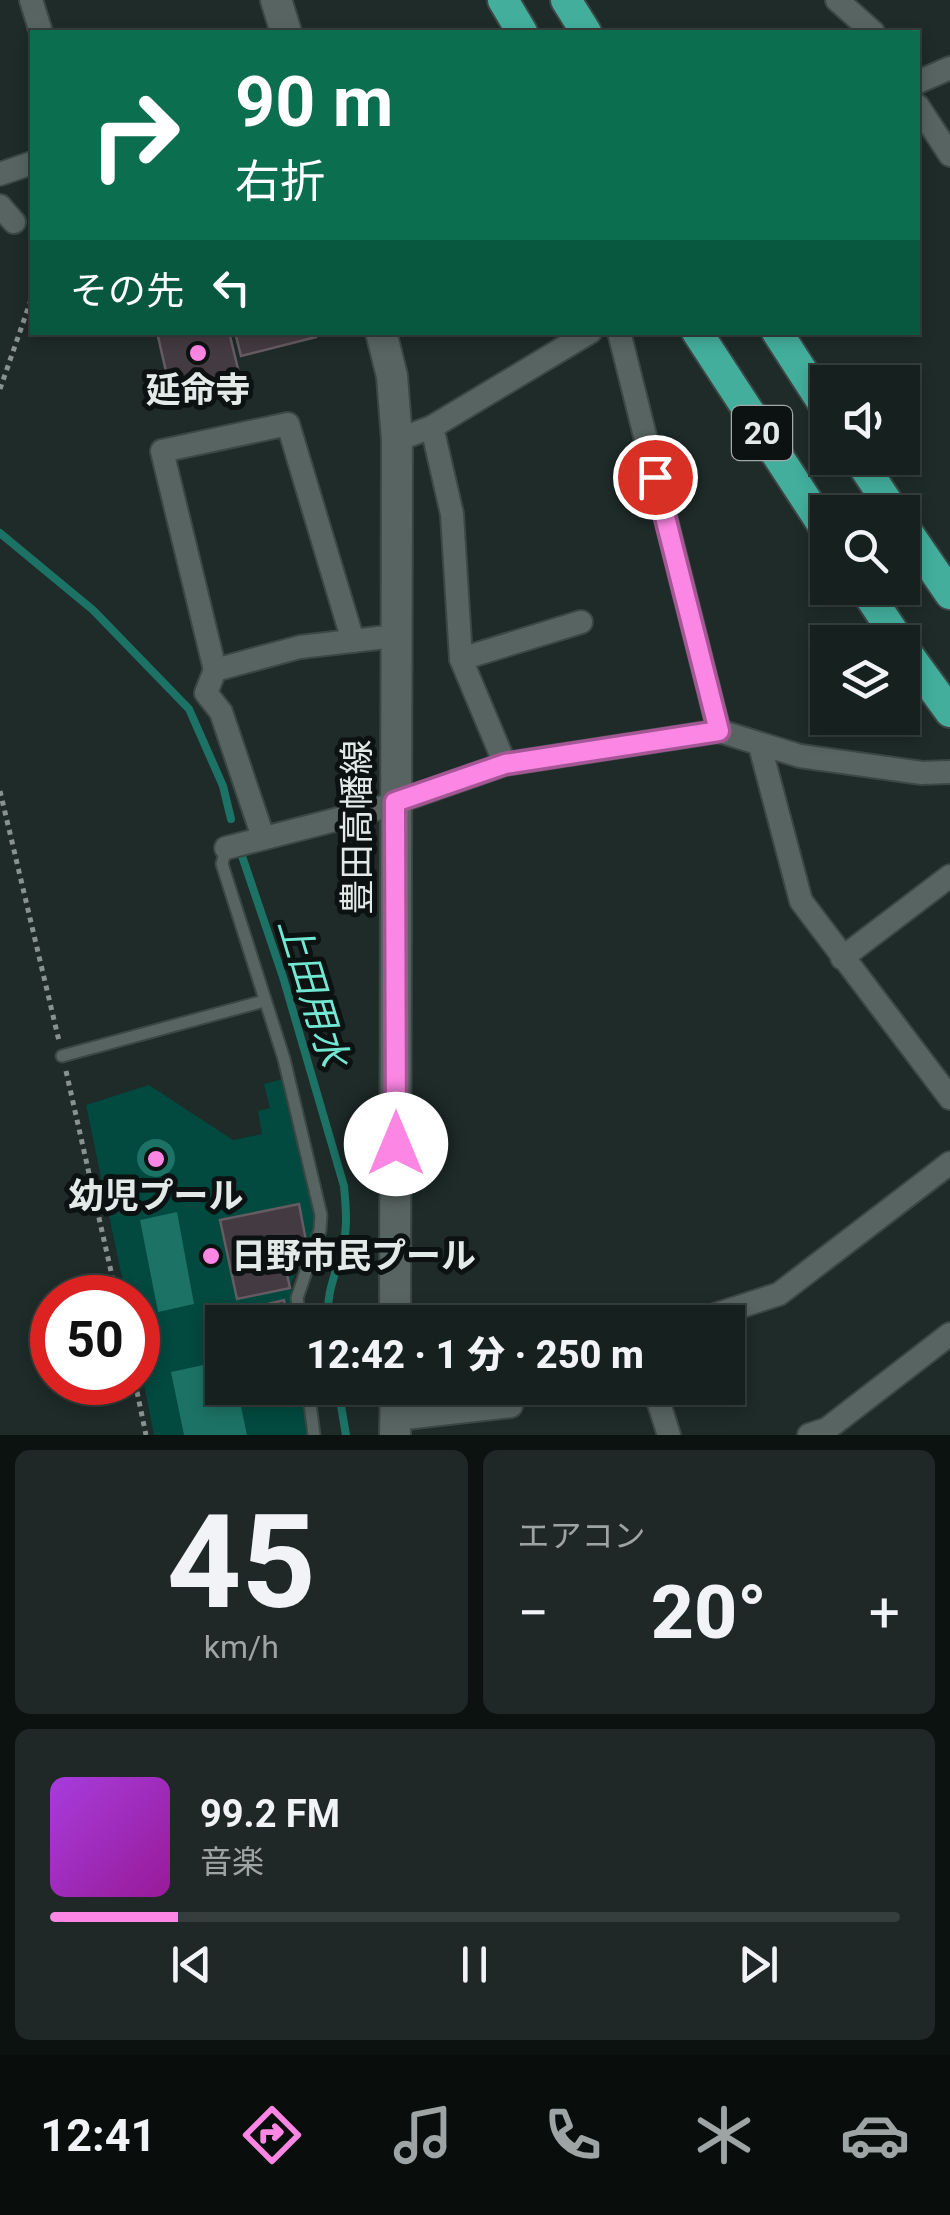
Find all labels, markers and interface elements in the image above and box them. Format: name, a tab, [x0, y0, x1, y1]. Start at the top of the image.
text: 90 m	[235, 61, 393, 143]
icon: right	[70, 70, 200, 200]
text: 右折	[235, 155, 325, 208]
icon: left	[204, 260, 259, 315]
text: その先	[70, 269, 184, 313]
marker: 延命寺	[187, 342, 209, 364]
map controls	[810, 365, 920, 735]
button: sound	[810, 365, 920, 475]
place label: 延命寺	[145, 370, 251, 411]
road number: 20	[732, 406, 792, 460]
pin	[613, 435, 698, 520]
icon: arrive	[628, 450, 683, 505]
button: search	[810, 495, 920, 605]
button: layers	[810, 625, 920, 735]
street label: 豊田高幡線	[337, 739, 378, 915]
water label: 上田用水	[270, 913, 357, 1075]
position arrow	[344, 1092, 448, 1196]
marker: 幼児プール	[145, 1148, 167, 1170]
place label: 幼児プール	[68, 1176, 244, 1217]
place label: 日野市民プール	[231, 1236, 476, 1277]
marker: 日野市民プール	[200, 1245, 222, 1267]
speed limit sign: 50	[30, 1275, 160, 1405]
text: 12:42 · 1 分 · 250 m	[306, 1333, 644, 1377]
text: 45	[167, 1486, 316, 1639]
text: エアコン	[518, 1517, 646, 1555]
text: 20°	[651, 1568, 767, 1656]
text: −	[518, 1581, 549, 1645]
text: +	[869, 1581, 900, 1645]
text: km/h	[204, 1628, 279, 1666]
text: 99.2 FM	[200, 1792, 340, 1836]
text: 音楽	[200, 1843, 264, 1881]
icon: previous	[164, 1937, 219, 1992]
icon: pause	[447, 1937, 502, 1992]
icon: next	[731, 1937, 786, 1992]
icon: directions	[237, 2100, 307, 2170]
icon: music	[388, 2100, 458, 2170]
icon: phone	[538, 2100, 608, 2170]
icon: climate	[689, 2100, 759, 2170]
icon: car	[840, 2100, 910, 2170]
text: 12:41	[40, 2109, 156, 2162]

